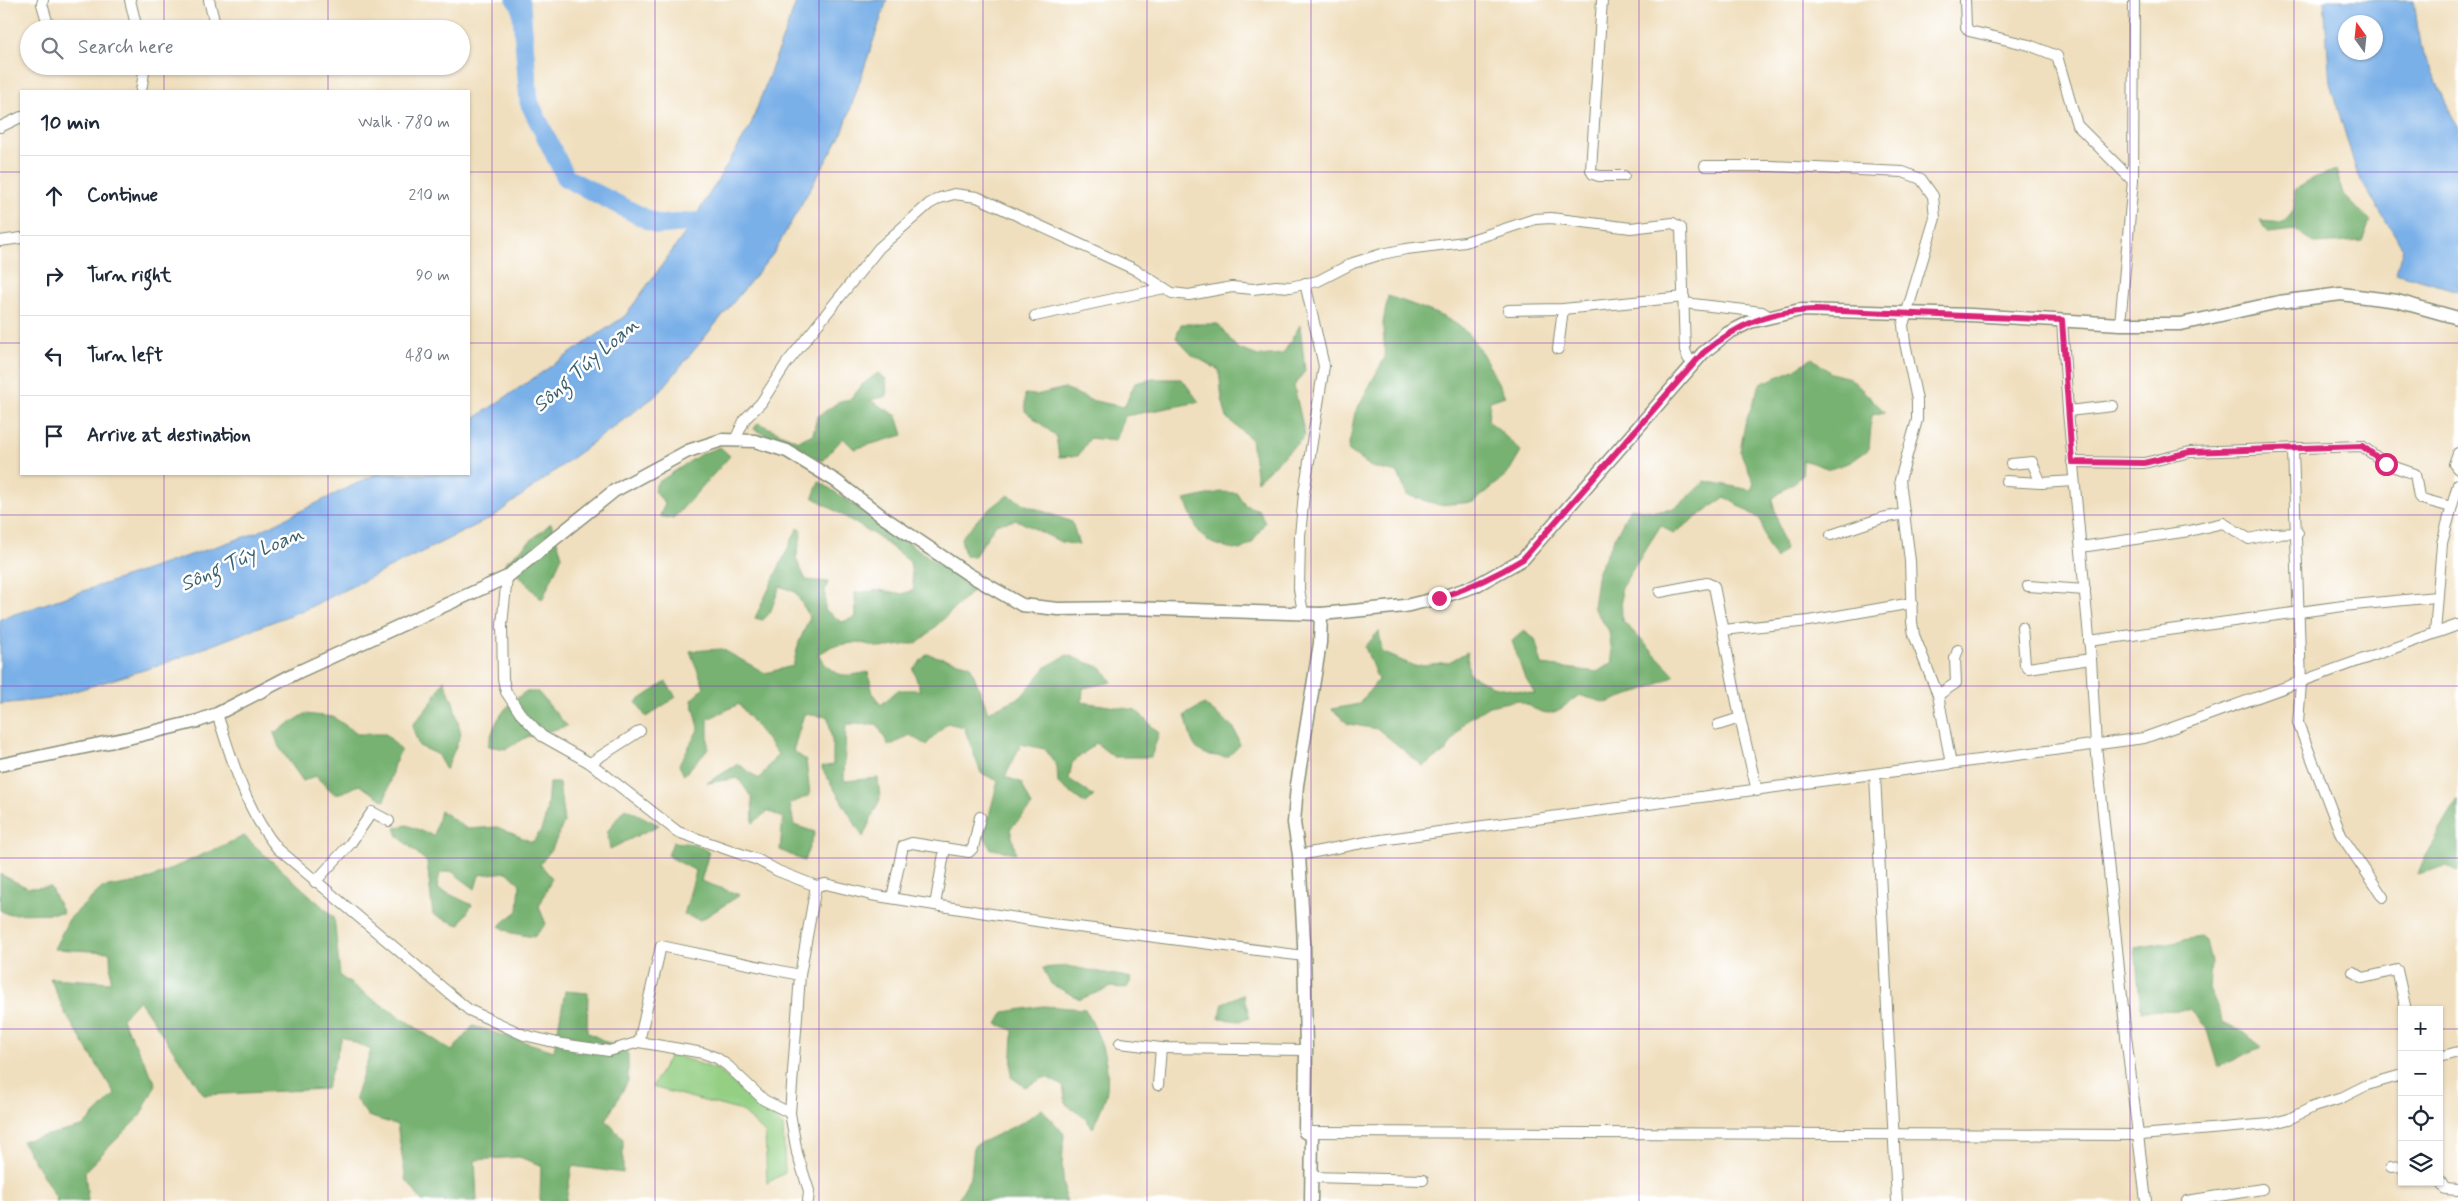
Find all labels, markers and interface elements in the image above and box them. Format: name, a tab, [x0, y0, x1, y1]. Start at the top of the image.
north arrow	[2338, 15, 2383, 60]
search box	[20, 20, 470, 75]
icon: search	[38, 34, 66, 62]
text: Search here	[78, 35, 174, 60]
text: 10 min	[40, 109, 100, 137]
text: Walk · 780 m	[358, 112, 450, 133]
icon: ahead	[40, 182, 68, 210]
text: Continue	[87, 183, 158, 208]
text: 210 m	[409, 185, 450, 206]
icon: right	[40, 262, 68, 290]
text: Turn right	[87, 263, 171, 288]
text: 90 m	[416, 265, 450, 286]
water label: Sông Túy Loan	[527, 311, 647, 420]
icon: left	[40, 342, 68, 370]
text: Turn left	[87, 343, 163, 368]
text: 480 m	[405, 345, 450, 366]
icon: arrive	[40, 422, 68, 450]
text: Arrive at destination	[87, 423, 251, 448]
route start	[2375, 453, 2398, 476]
water label: Sông Túy Loan	[176, 519, 309, 600]
route end	[1428, 587, 1451, 610]
map controls	[2398, 1006, 2443, 1186]
button: +	[2398, 1006, 2443, 1051]
button: −	[2398, 1051, 2443, 1096]
button: locate	[2398, 1096, 2443, 1141]
button: layers	[2398, 1141, 2443, 1186]

